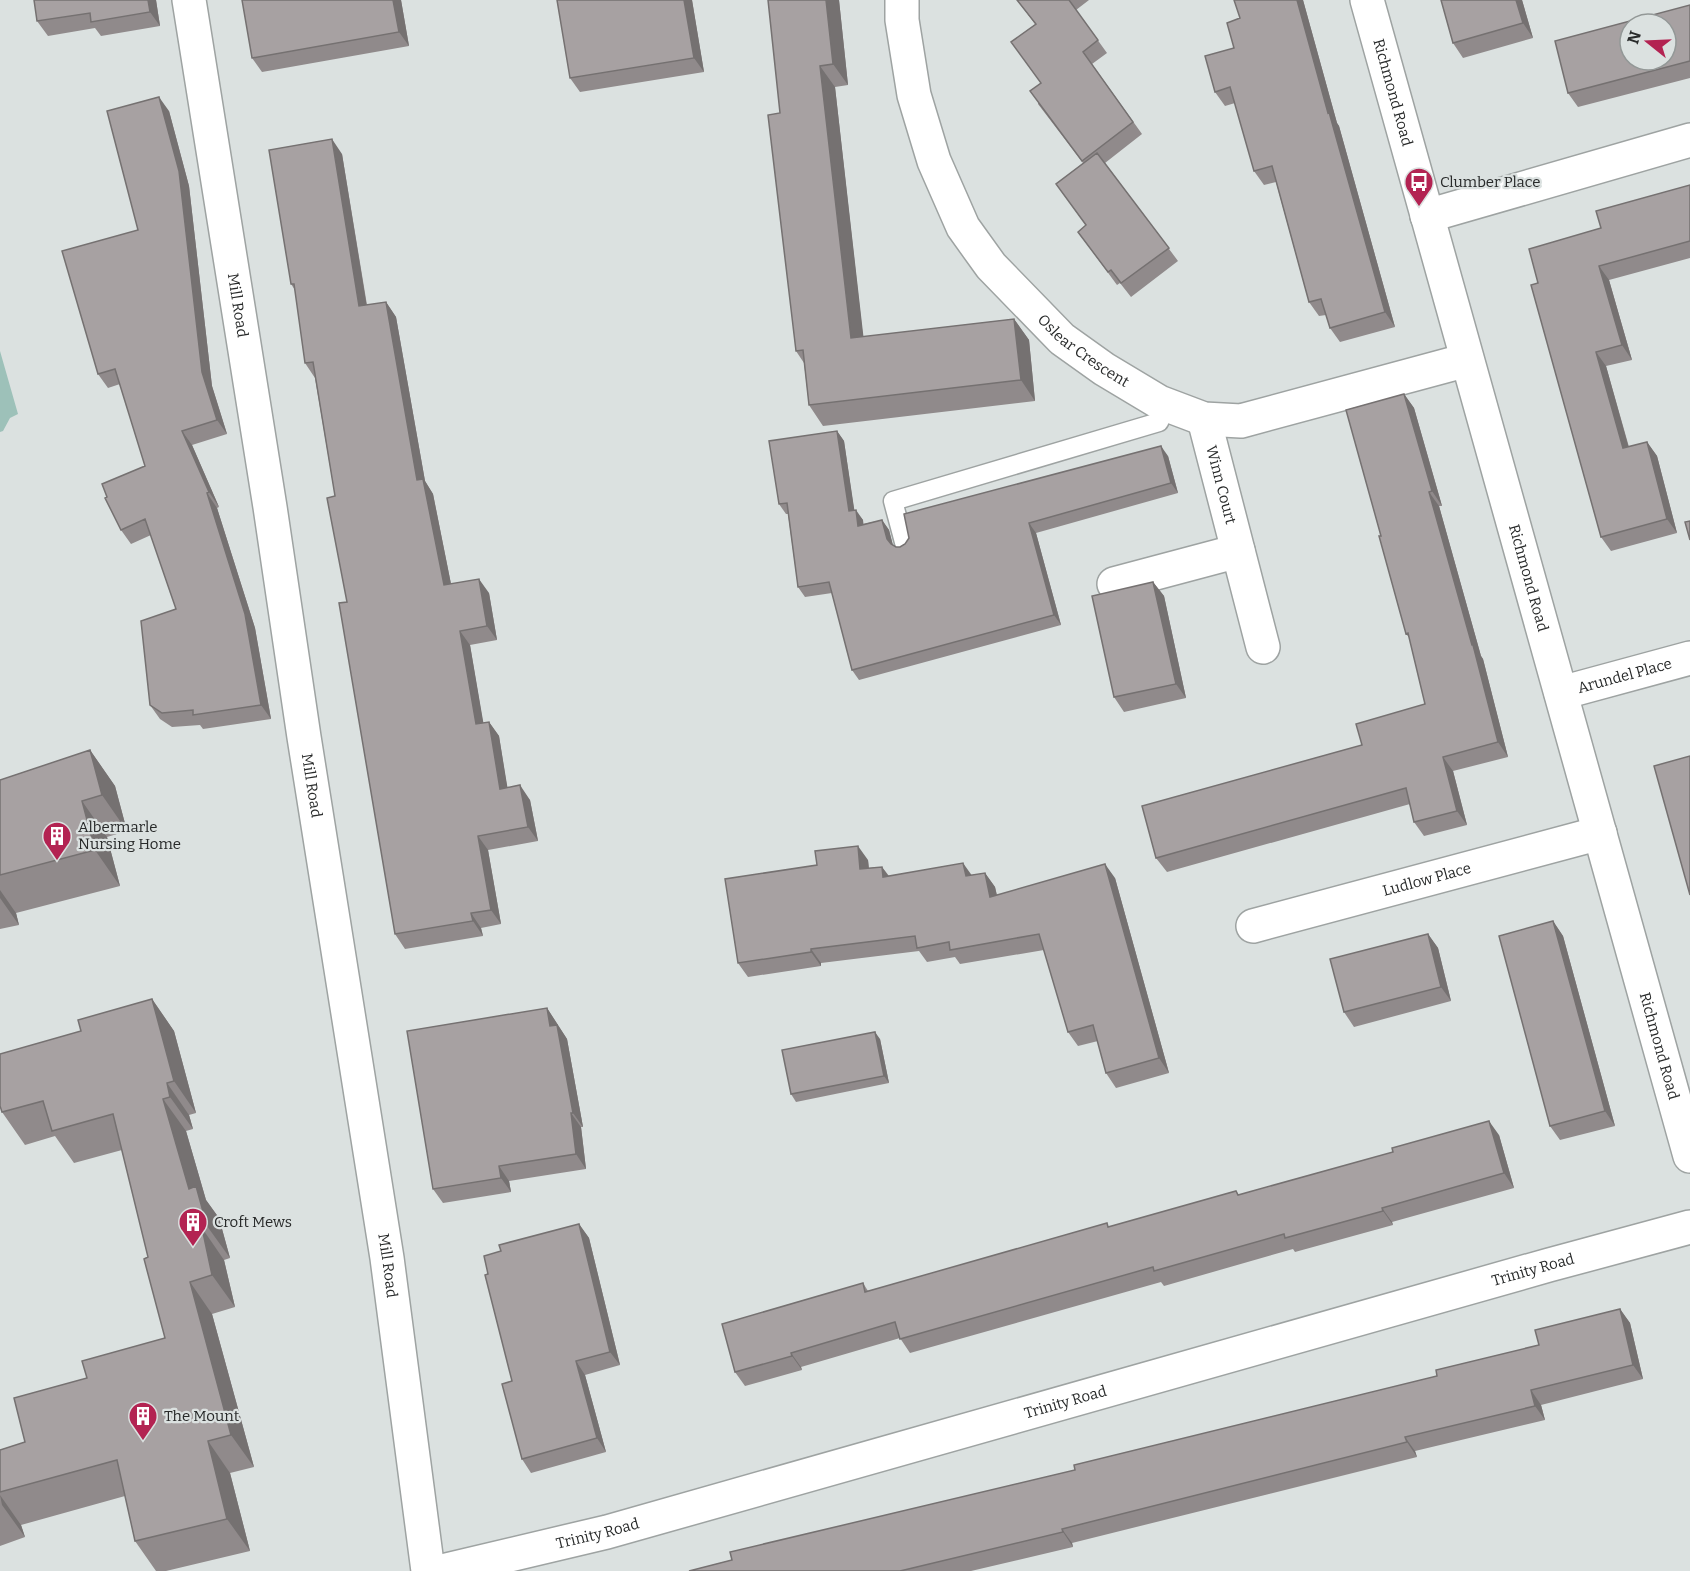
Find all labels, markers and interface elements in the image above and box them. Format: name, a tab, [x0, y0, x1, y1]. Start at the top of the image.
north arrow	[1618, 12, 1678, 72]
text: N	[1623, 29, 1645, 46]
street label: Richmond Road	[1369, 37, 1416, 148]
bus stop icon: Clumber Place	[1403, 166, 1435, 208]
place label: Clumber Place	[1440, 173, 1540, 191]
street label: Mill Road	[224, 272, 252, 339]
street label: Oslear Crescent	[1034, 311, 1133, 391]
street label: Winn Court	[1202, 444, 1240, 527]
street label: Richmond Road	[1505, 522, 1552, 634]
street label: Arundel Place	[1576, 654, 1674, 697]
street label: Mill Road	[298, 752, 326, 819]
place label: Albermarle Nursing Home	[78, 818, 181, 853]
building icon: Albermarle Nursing Home	[41, 820, 73, 862]
street label: Ludlow Place	[1381, 859, 1473, 900]
street label: Richmond Road	[1636, 990, 1683, 1102]
building icon: Croft Mews	[177, 1206, 209, 1248]
place label: Croft Mews	[214, 1213, 292, 1231]
street label: Mill Road	[374, 1232, 401, 1299]
street label: Trinity Road	[1490, 1250, 1576, 1290]
street label: Trinity Road	[1022, 1382, 1109, 1422]
building icon: The Mount	[127, 1400, 159, 1442]
place label: The Mount	[164, 1407, 240, 1425]
street label: Trinity Road	[554, 1514, 641, 1553]

